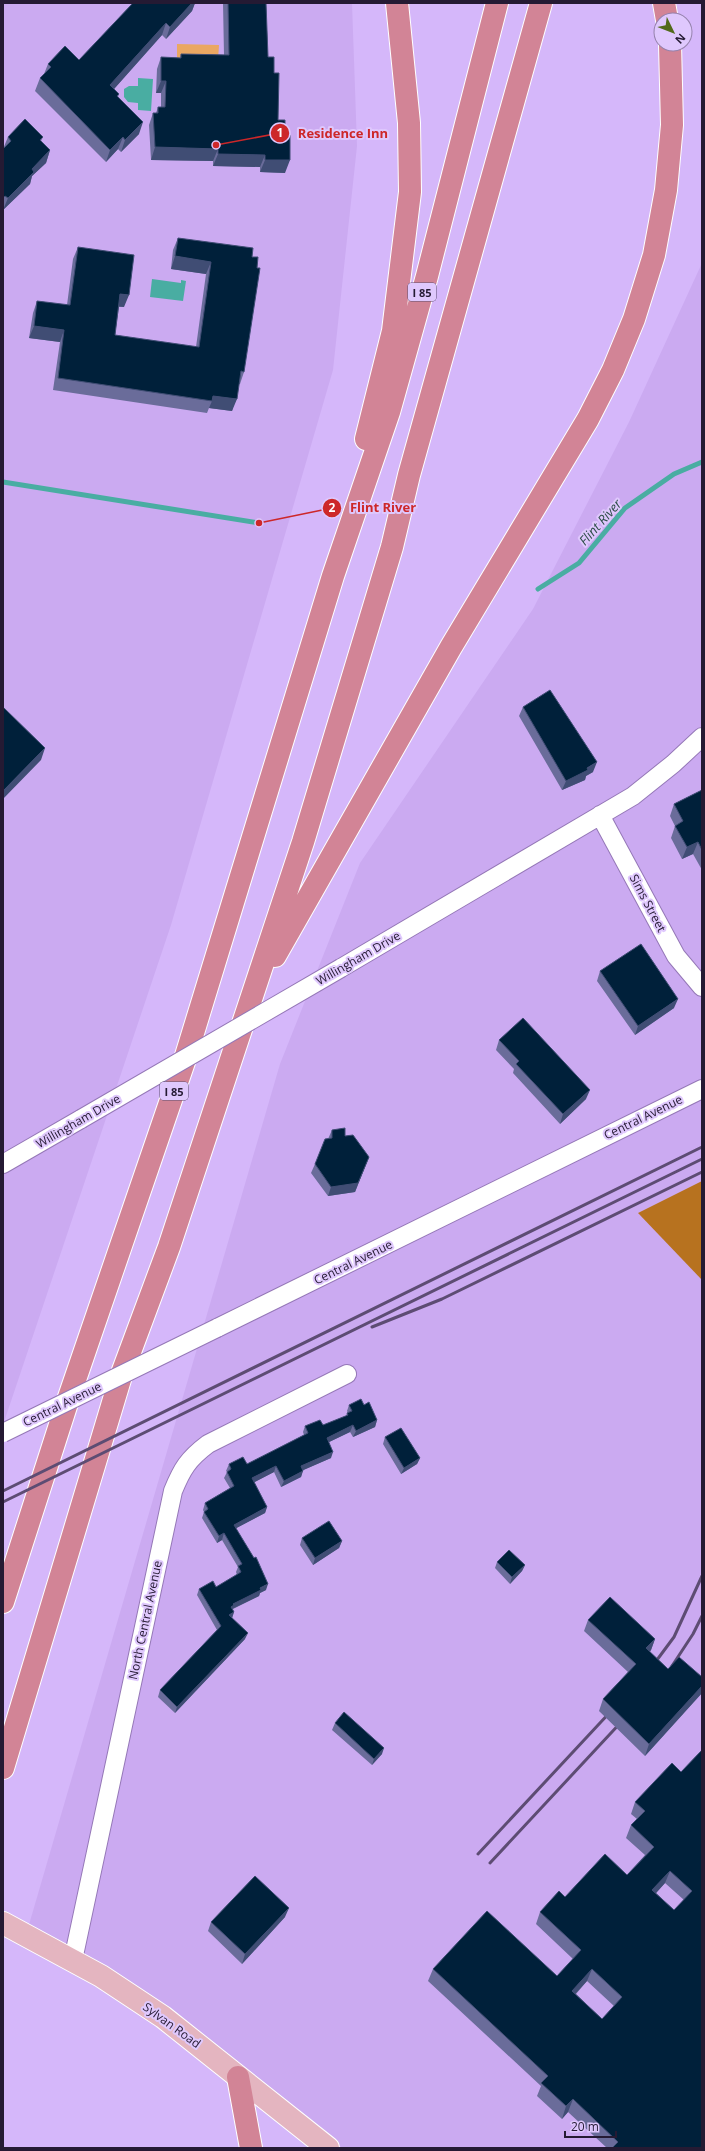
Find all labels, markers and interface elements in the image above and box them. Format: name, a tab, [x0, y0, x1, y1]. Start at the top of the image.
north arrow	[653, 12, 693, 52]
text: N	[672, 31, 689, 48]
callout: Residence Inn	[270, 121, 396, 146]
text: 1	[277, 124, 283, 141]
text: Residence Inn	[298, 124, 388, 142]
road number: I 85	[408, 283, 436, 301]
water label: Flint River	[574, 494, 626, 549]
callout: Flint River	[322, 495, 424, 520]
text: Flint River	[350, 498, 416, 516]
text: 2	[329, 499, 336, 516]
street label: Sims Street	[626, 871, 670, 935]
street label: Willingham Drive	[313, 927, 403, 989]
road number: I 85	[160, 1082, 188, 1100]
street label: Willingham Drive	[33, 1090, 123, 1152]
street label: Central Avenue	[601, 1091, 685, 1143]
street label: Central Avenue	[311, 1236, 395, 1288]
street label: Central Avenue	[20, 1378, 104, 1430]
street label: North Central Avenue	[124, 1559, 166, 1681]
street label: Sylvan Road	[140, 1998, 204, 2052]
scale bar	[565, 2113, 616, 2139]
text: 20 m	[571, 2118, 599, 2135]

